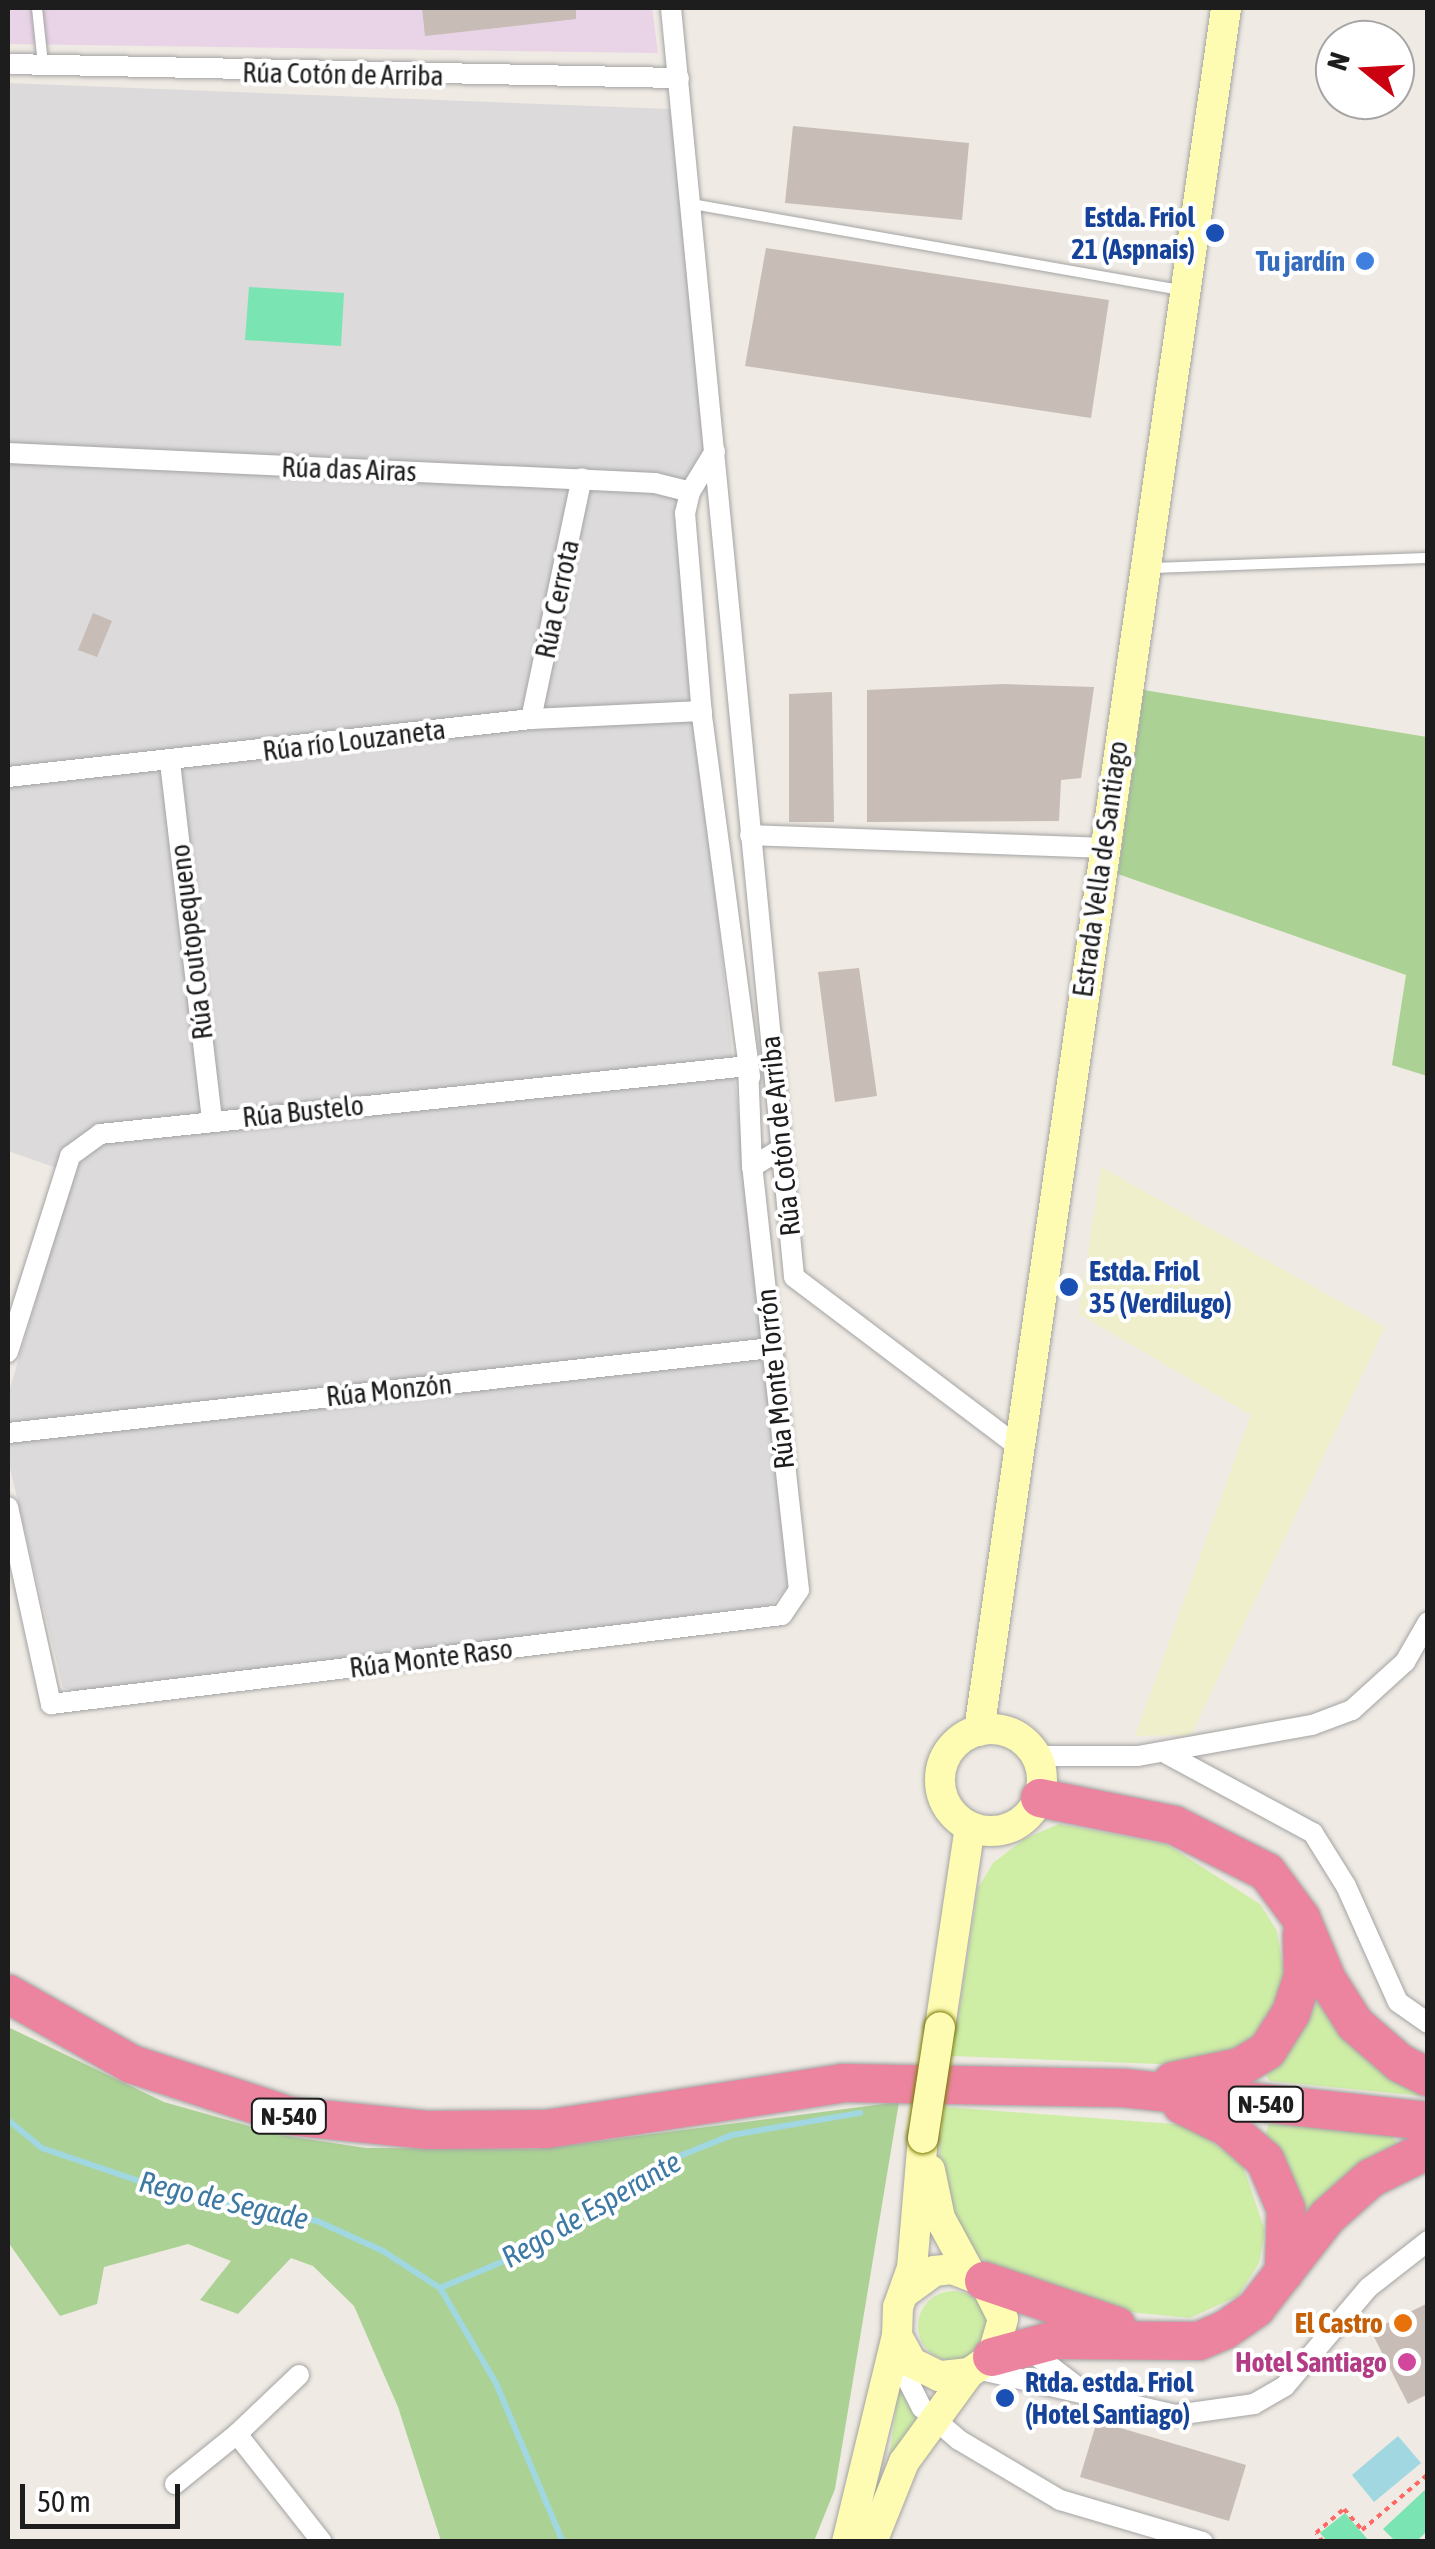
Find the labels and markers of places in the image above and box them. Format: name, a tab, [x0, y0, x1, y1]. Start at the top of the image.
place label: Estda. Friol 21 (Aspnais)	[1072, 200, 1195, 266]
marker: Estda. Friol 21 (Aspnais)	[1204, 222, 1226, 244]
place label: Tu jardín	[1256, 244, 1345, 278]
marker: Tu jardín	[1354, 250, 1376, 272]
place label: Estda. Friol 35 (Verdilugo)	[1089, 1254, 1232, 1320]
marker: Estda. Friol 35 (Verdilugo)	[1058, 1276, 1080, 1298]
place label: El Castro	[1295, 2306, 1383, 2340]
marker: El Castro	[1392, 2312, 1414, 2334]
place label: Hotel Santiago	[1235, 2345, 1387, 2379]
marker: Hotel Santiago	[1396, 2351, 1418, 2373]
place label: Rtda. estda. Friol (Hotel Santiago)	[1025, 2365, 1193, 2431]
marker: Rtda. estda. Friol (Hotel Santiago)	[994, 2387, 1016, 2409]

